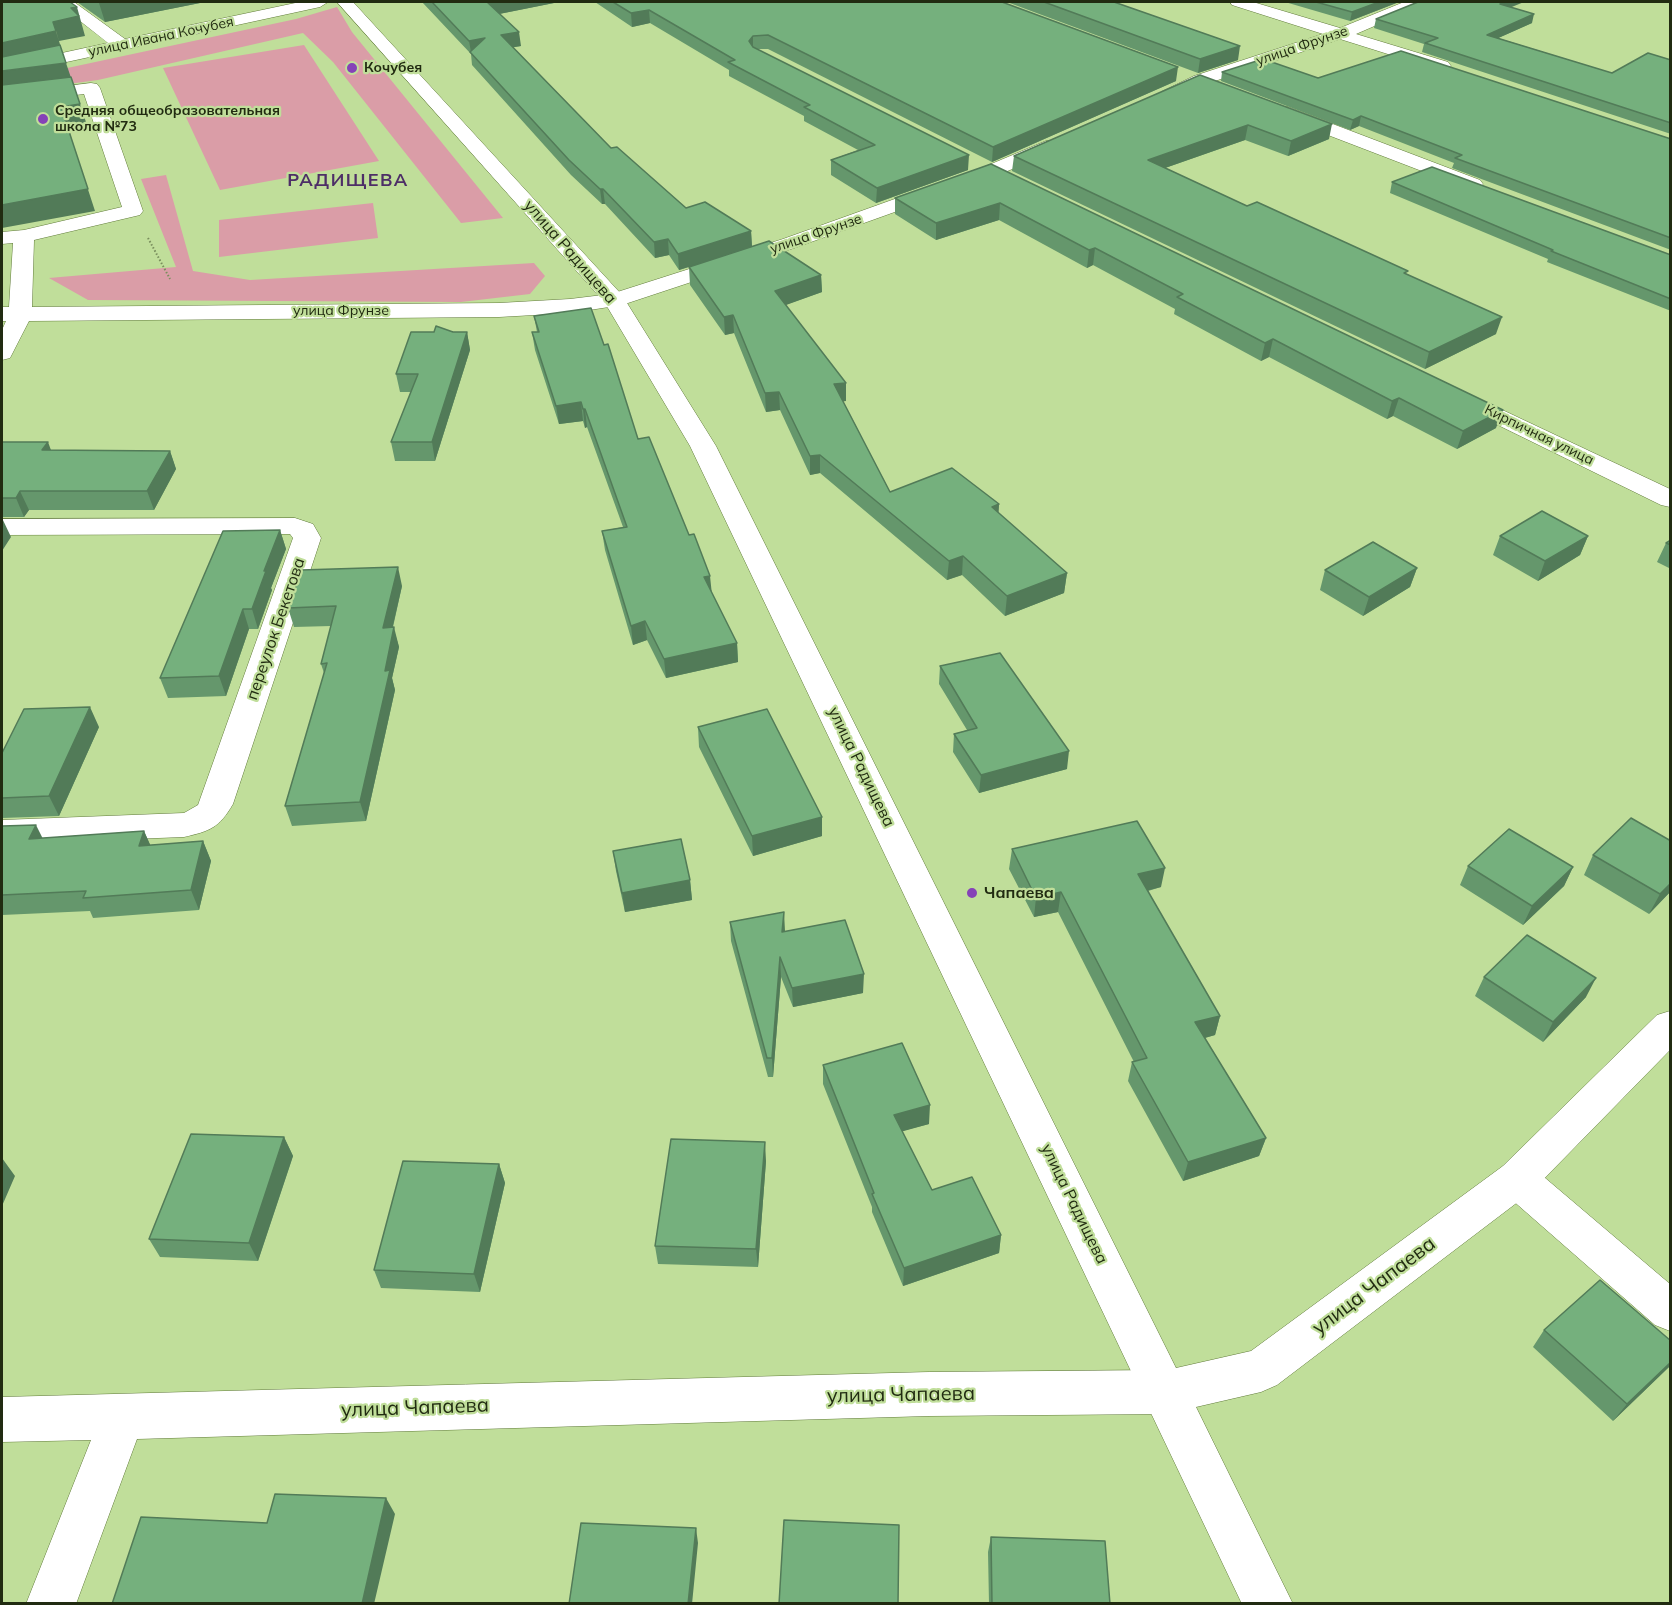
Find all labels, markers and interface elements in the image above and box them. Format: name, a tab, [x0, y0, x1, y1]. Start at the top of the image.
street label: улица Ивана Кочубея	[87, 13, 235, 61]
street label: улица Фрунзе	[1254, 22, 1350, 70]
place label: Кочубея	[364, 60, 422, 76]
marker: Кочубея	[345, 61, 359, 75]
place label: Средняя общеобразовательная школа №73	[55, 103, 280, 136]
marker: Средняя общеобразовательная школа №73	[36, 112, 50, 126]
district label: РАДИЩЕВА	[287, 170, 409, 192]
street label: улица Радищева	[520, 196, 620, 308]
street label: улица Фрунзе	[768, 210, 864, 258]
street label: улица Фрунзе	[293, 303, 389, 319]
street label: Кирпичная улица	[1482, 401, 1596, 469]
street label: переулок Бекетова	[243, 555, 309, 703]
street label: улица Радищева	[824, 704, 898, 830]
place label: Чапаева	[984, 883, 1054, 903]
marker: Чапаева	[965, 886, 979, 900]
street label: улица Радищева	[1037, 1141, 1111, 1267]
street label: улица Чапаева	[1308, 1232, 1440, 1340]
street label: улица Чапаева	[827, 1382, 975, 1408]
street label: улица Чапаева	[341, 1393, 489, 1423]

